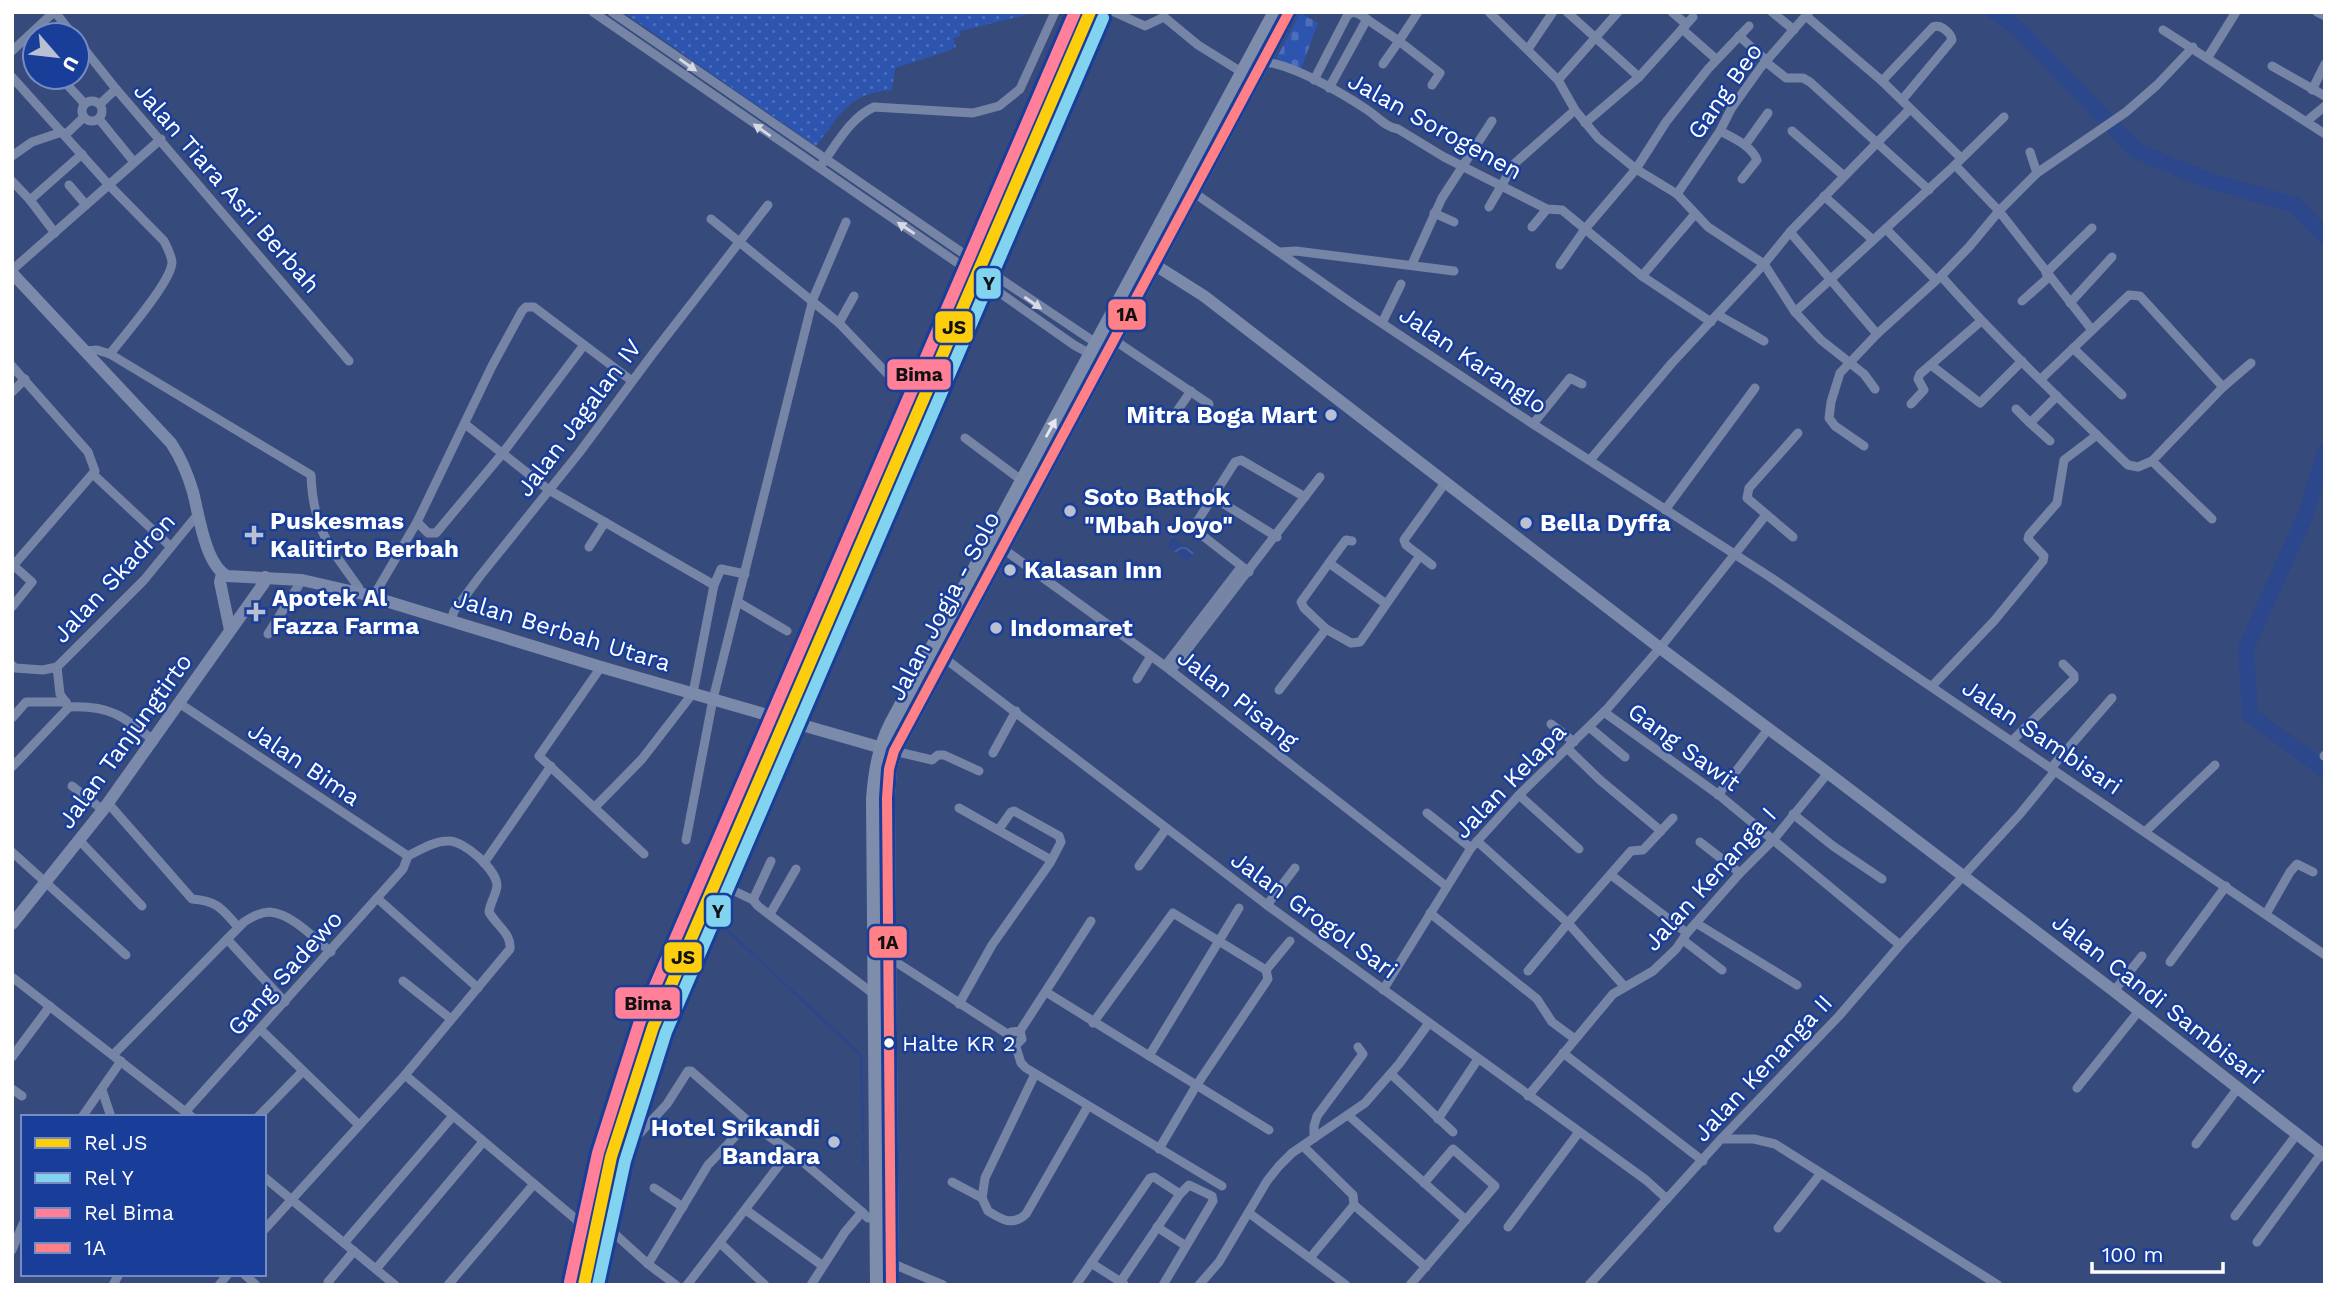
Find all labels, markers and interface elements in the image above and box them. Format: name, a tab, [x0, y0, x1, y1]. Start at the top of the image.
north arrow	[21, 21, 91, 91]
street label: Gang Beo	[1682, 38, 1768, 144]
text: U	[57, 52, 84, 75]
one-way arrow	[679, 58, 697, 72]
street label: Jalan Sorogenen	[1343, 67, 1527, 185]
street label: Jalan Tiara Asri Berbah	[128, 77, 326, 299]
one-way arrow	[753, 123, 771, 137]
one-way arrow	[896, 221, 915, 234]
line badge: Y	[975, 267, 1002, 300]
text: Y	[983, 272, 996, 295]
one-way arrow	[1024, 296, 1042, 310]
line badge: 1A	[1107, 298, 1147, 331]
street label: Jalan Karanglo	[1394, 300, 1552, 420]
text: 1A	[1116, 303, 1138, 326]
line badge: JS	[934, 310, 974, 344]
text: JS	[942, 316, 966, 339]
street label: Jalan Jagalan IV	[511, 334, 647, 502]
line badge: Bima	[886, 358, 952, 391]
text: Bima	[895, 363, 943, 386]
place label: Mitra Boga Mart	[1126, 401, 1318, 429]
marker: Mitra Boga Mart	[1323, 407, 1339, 423]
one-way arrow	[1045, 418, 1057, 438]
place label: Soto Bathok "Mbah Joyo"	[1084, 483, 1233, 539]
marker: Soto Bathok "Mbah Joyo"	[1062, 503, 1078, 519]
street label: Jalan Skadron	[47, 507, 181, 649]
place label: Puskesmas Kalitirto Berbah	[270, 507, 459, 563]
street label: Jalan Jogja - Solo	[882, 507, 1006, 705]
place label: Bella Dyffa	[1540, 509, 1671, 537]
marker: Bella Dyffa	[1518, 515, 1534, 531]
marker: Puskesmas Kalitirto Berbah	[244, 525, 264, 545]
place label: Kalasan Inn	[1024, 556, 1162, 584]
marker: Kalasan Inn	[1002, 562, 1018, 578]
place label: Apotek Al Fazza Farma	[272, 584, 419, 640]
street label: Jalan Berbah Utara	[450, 585, 674, 677]
marker: Apotek Al Fazza Farma	[246, 602, 266, 622]
place label: Indomaret	[1010, 614, 1133, 642]
marker: Indomaret	[988, 620, 1004, 636]
street label: Jalan Pisang	[1172, 643, 1304, 755]
street label: Jalan Tanjungtirto	[52, 648, 198, 834]
street label: Jalan Sambisari	[1957, 673, 2127, 801]
street label: Gang Sawit	[1622, 697, 1746, 797]
street label: Jalan Bima	[243, 716, 365, 812]
street label: Jalan Kelapa	[1448, 718, 1572, 844]
street label: Jalan Kenanga I	[1638, 801, 1782, 957]
street label: Jalan Grogol Sari	[1225, 845, 1403, 985]
line badge: Y	[705, 894, 732, 928]
text: Y	[712, 900, 725, 923]
street label: Gang Sadewo	[222, 905, 348, 1041]
street label: Jalan Candi Sambisari	[2047, 908, 2269, 1090]
line badge: 1A	[868, 925, 908, 959]
text: 1A	[877, 931, 899, 954]
line badge: JS	[663, 941, 703, 974]
text: JS	[671, 946, 695, 969]
line badge: Bima	[614, 986, 681, 1020]
street label: Jalan Kenanga II	[1688, 989, 1838, 1147]
text: Bima	[624, 992, 672, 1015]
place label: Halte KR 2	[902, 1031, 1016, 1056]
marker: Halte KR 2	[882, 1036, 896, 1050]
place label: Hotel Srikandi Bandara	[651, 1114, 820, 1170]
legend	[21, 1115, 266, 1276]
text: Rel JS	[84, 1130, 147, 1155]
marker: Hotel Srikandi Bandara	[826, 1134, 842, 1150]
text: Rel Y	[84, 1165, 134, 1190]
text: Rel Bima	[84, 1200, 174, 1225]
scale bar	[2092, 1230, 2223, 1274]
text: 1A	[84, 1235, 106, 1260]
text: 100 m	[2102, 1242, 2164, 1267]

